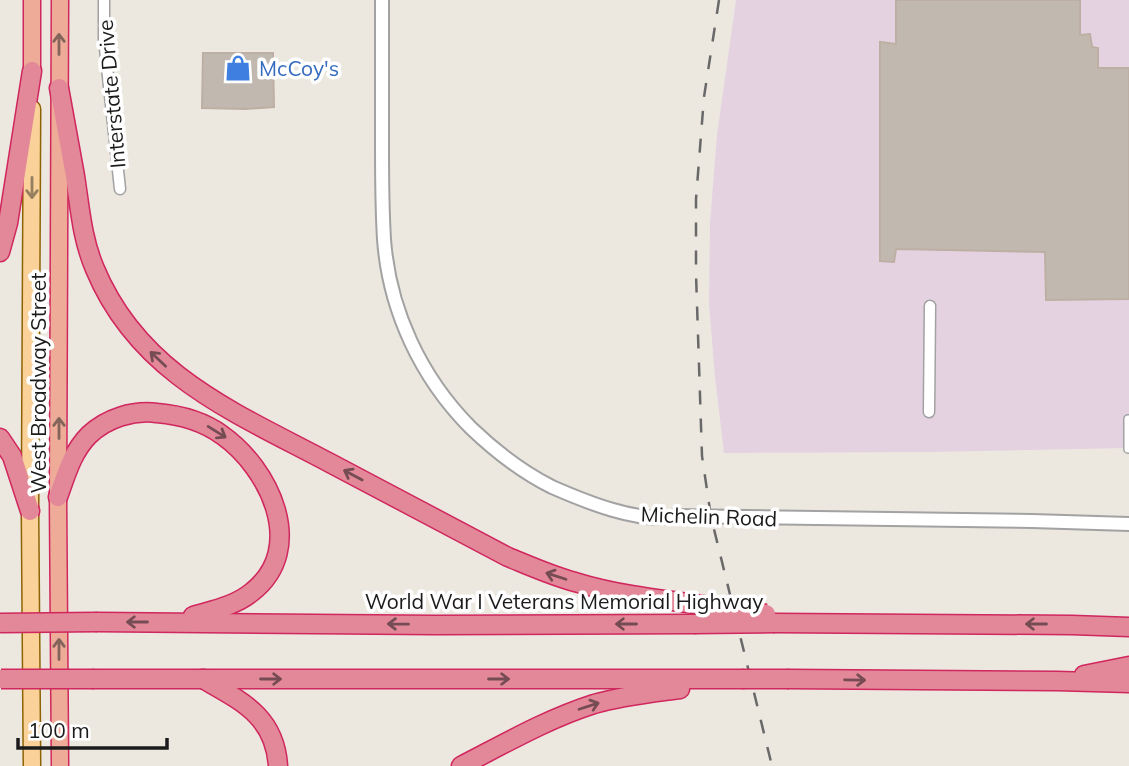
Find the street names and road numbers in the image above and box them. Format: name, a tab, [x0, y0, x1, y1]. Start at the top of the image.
street label: Interstate Drive	[92, 19, 130, 169]
street label: West Broadway Street	[25, 273, 51, 493]
street label: Michelin Road	[640, 501, 778, 531]
street label: World War I Veterans Memorial Highway	[365, 588, 763, 614]

